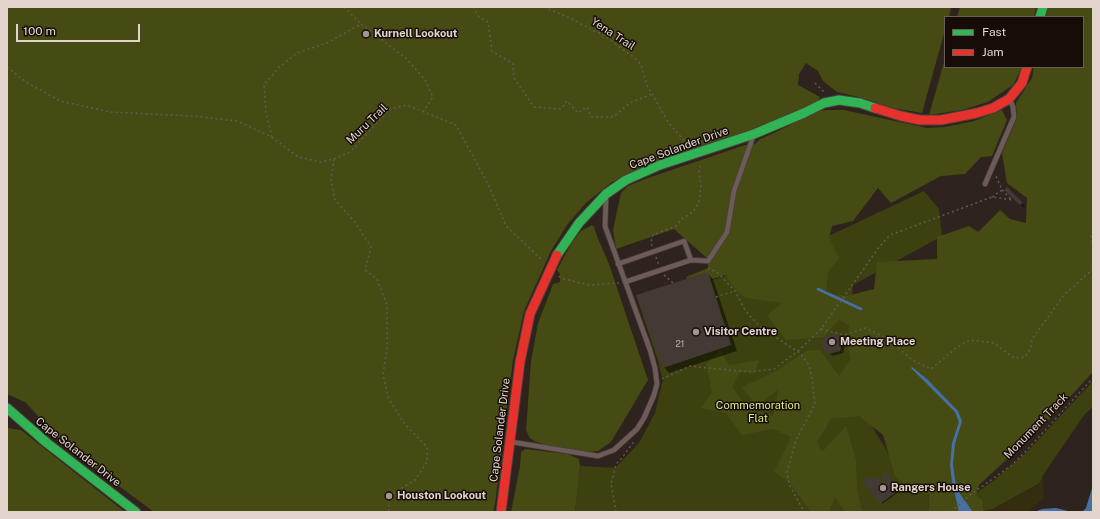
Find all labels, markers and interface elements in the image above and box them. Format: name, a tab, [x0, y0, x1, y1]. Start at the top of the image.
street label: Yena Trail	[589, 15, 637, 53]
scale bar	[18, 16, 142, 42]
legend	[944, 16, 1084, 68]
text: 100 m	[23, 24, 56, 38]
text: Fast	[982, 25, 1006, 39]
place label: Kurnell Lookout	[374, 27, 457, 41]
marker: Kurnell Lookout	[361, 29, 371, 39]
text: Jam	[982, 45, 1004, 59]
street label: Muru Trail	[344, 101, 390, 147]
street label: Cape Solander Drive	[628, 124, 730, 172]
place label: Visitor Centre	[704, 325, 777, 339]
marker: Visitor Centre	[691, 327, 701, 337]
place label: Meeting Place	[840, 335, 915, 349]
marker: Meeting Place	[827, 337, 837, 347]
house number: 21	[675, 339, 685, 349]
street label: Cape Solander Drive	[487, 377, 513, 483]
street label: Monument Track	[1001, 391, 1071, 461]
park label: Commemoration Flat	[716, 399, 800, 425]
street label: Cape Solander Drive	[33, 415, 123, 489]
place label: Rangers House	[891, 481, 970, 495]
marker: Rangers House	[878, 483, 888, 493]
place label: Houston Lookout	[397, 489, 486, 503]
marker: Houston Lookout	[384, 491, 394, 501]

